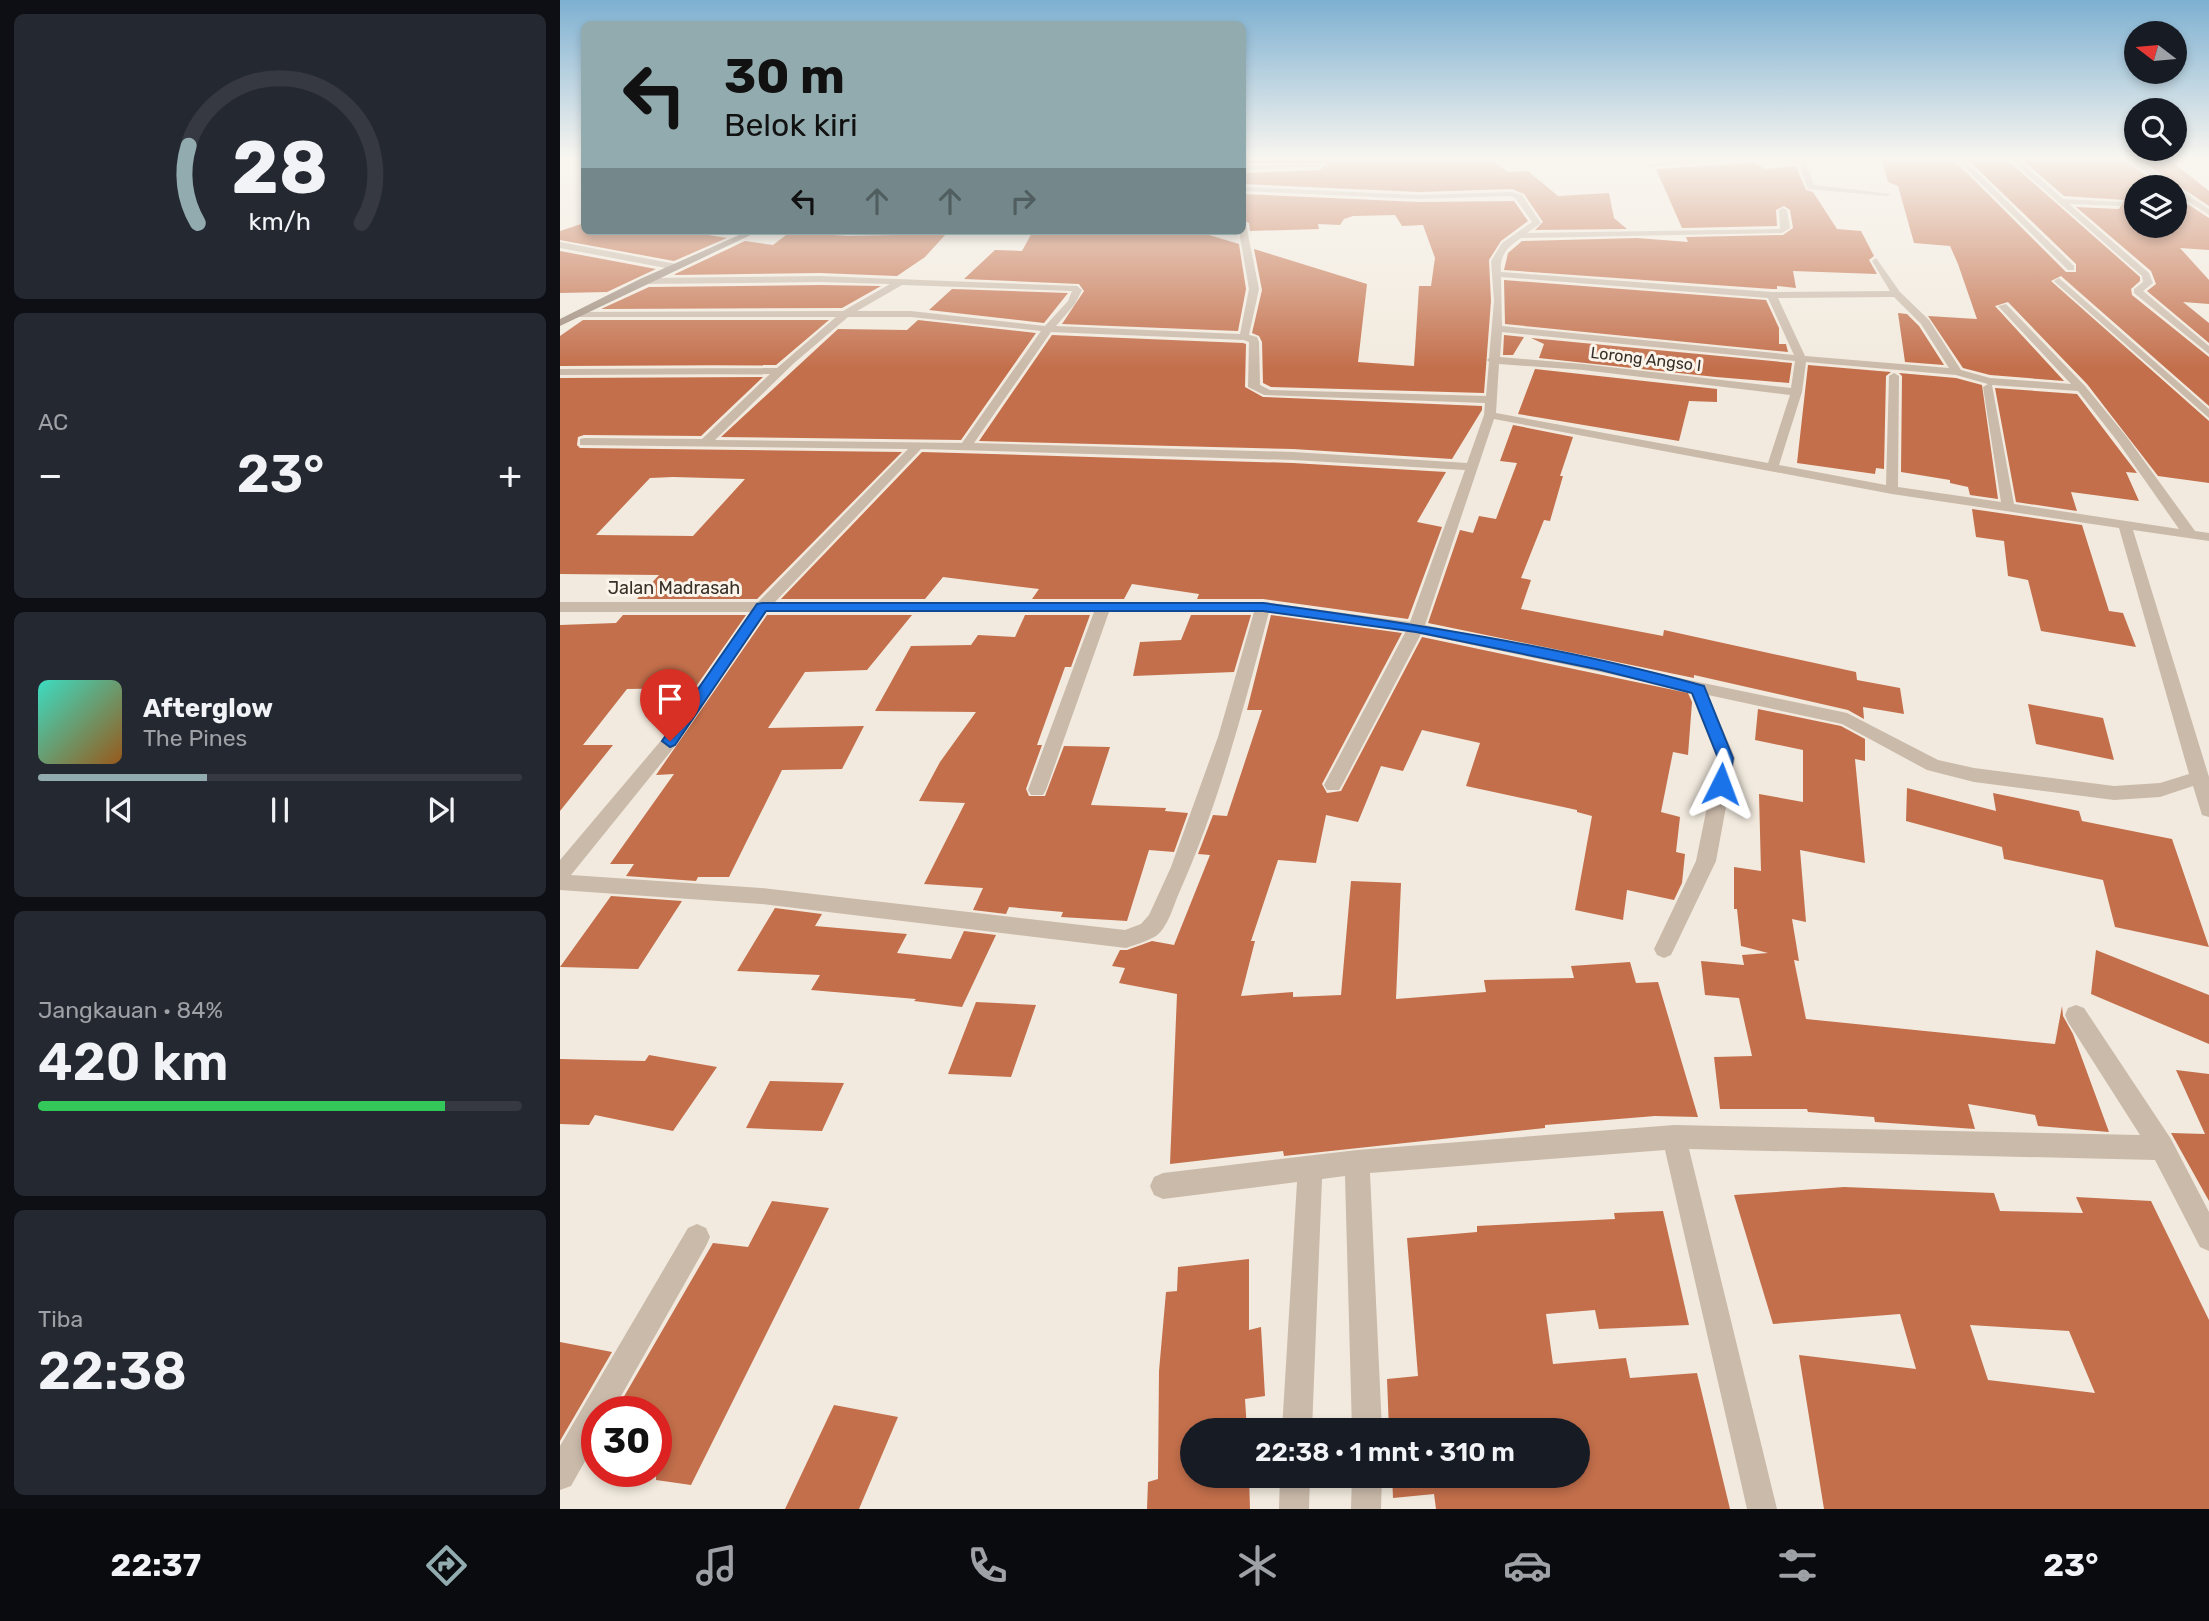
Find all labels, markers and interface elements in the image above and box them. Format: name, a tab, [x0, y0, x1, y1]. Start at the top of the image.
north arrow	[2124, 21, 2188, 84]
map controls	[2124, 21, 2187, 238]
text: 30 m	[724, 47, 845, 105]
icon: left	[609, 49, 700, 140]
button: search	[2124, 98, 2187, 161]
text: Belok kiri	[724, 106, 858, 144]
text: 28	[232, 125, 328, 211]
button: layers	[2124, 175, 2187, 238]
icon: left	[785, 182, 823, 220]
icon: ahead	[858, 182, 896, 220]
icon: ahead	[931, 182, 969, 220]
icon: right	[1004, 182, 1042, 220]
text: km/h	[249, 206, 311, 235]
street label: Lorong Angso I	[1590, 343, 1702, 375]
text: AC	[38, 408, 68, 436]
text: 23°	[237, 443, 324, 505]
text: −	[38, 452, 63, 498]
text: +	[498, 452, 522, 498]
street label: Jalan Madrasah	[608, 577, 740, 599]
pin	[640, 669, 700, 741]
icon: arrive	[651, 680, 689, 718]
text: Afterglow	[143, 693, 273, 724]
text: The Pines	[143, 724, 247, 752]
position arrow	[1684, 747, 1758, 821]
icon: previous	[100, 791, 138, 829]
icon: pause	[261, 791, 299, 829]
icon: next	[422, 791, 460, 829]
text: Jangkauan · 84%	[38, 996, 223, 1024]
text: 420 km	[38, 1031, 229, 1093]
text: Tiba	[38, 1305, 83, 1333]
text: 22:38	[38, 1340, 187, 1402]
speed limit sign: 30	[581, 1396, 672, 1487]
text: 22:38 · 1 mnt · 310 m	[1255, 1437, 1515, 1468]
icon: directions	[422, 1541, 471, 1590]
icon: music	[692, 1541, 741, 1590]
icon: phone	[963, 1541, 1012, 1590]
icon: climate	[1233, 1541, 1282, 1590]
icon: car	[1503, 1541, 1552, 1590]
icon: filters	[1773, 1541, 1822, 1590]
text: 22:37	[111, 1546, 201, 1584]
text: 23°	[2043, 1546, 2098, 1584]

